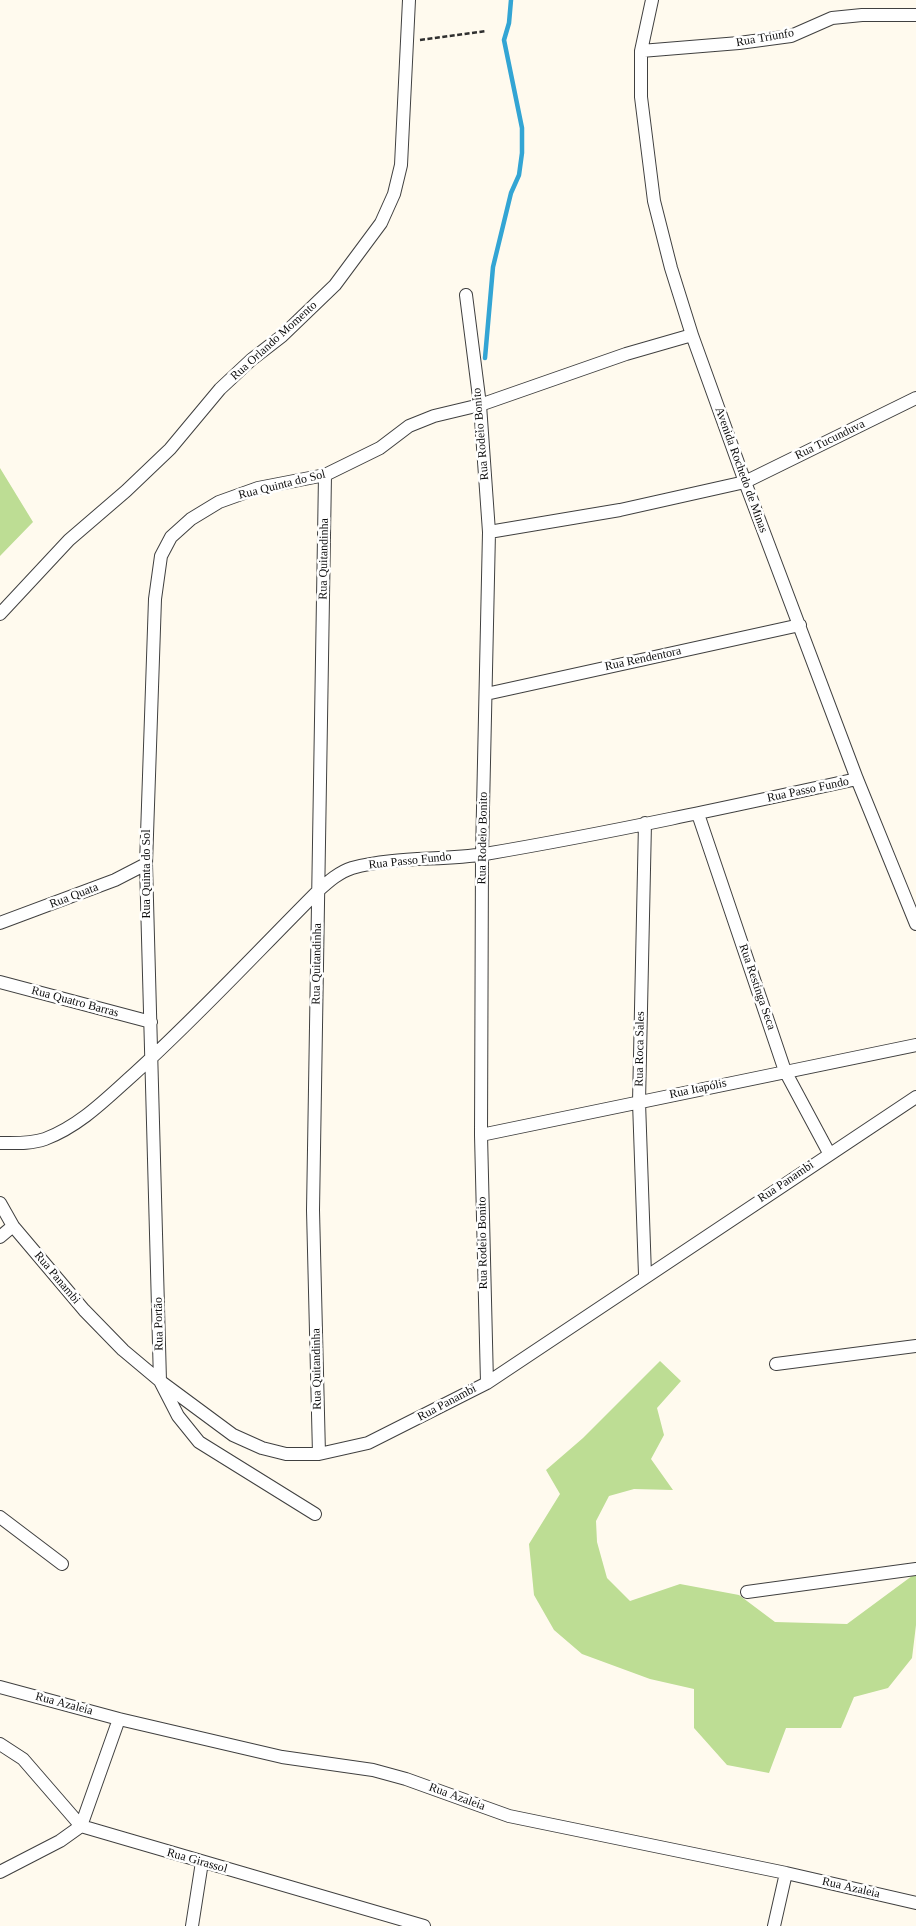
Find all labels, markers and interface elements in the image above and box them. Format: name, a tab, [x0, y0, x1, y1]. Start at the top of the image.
street label: Rua Triunfo	[735, 26, 795, 50]
street label: Rua Orlando Momento	[228, 298, 320, 384]
street label: Rua Rodeio Bonito	[470, 387, 492, 481]
street label: Avenida Rochedo de Minas	[712, 405, 770, 535]
street label: Rua Tucunduva	[793, 417, 867, 463]
street label: Rua Quinta do Sol	[237, 467, 327, 503]
street label: Rua Quitandinha	[316, 518, 332, 600]
street label: Rua Rendentora	[604, 644, 682, 674]
street label: Rua Passo Fundo	[766, 774, 850, 806]
street label: Rua Rodeio Bonito	[475, 792, 491, 884]
street label: Rua Quinta do Sol	[140, 830, 154, 918]
street label: Rua Passo Fundo	[368, 849, 452, 873]
street label: Rua Quata	[48, 880, 100, 912]
street label: Rua Quitandinha	[309, 923, 325, 1005]
street label: Rua Restinga Seca	[736, 942, 778, 1032]
street label: Rua Quatro Barras	[30, 983, 120, 1021]
street label: Rua Roca Sales	[632, 1011, 648, 1087]
street label: Rua Itapólis	[668, 1076, 728, 1102]
street label: Rua Panambi	[755, 1158, 817, 1206]
street label: Rua Rodeio Bonito	[475, 1197, 491, 1289]
street label: Rua Panambi	[31, 1249, 83, 1307]
street label: Rua Portão	[151, 1297, 167, 1351]
street label: Rua Quitandinha	[309, 1328, 325, 1410]
street label: Rua Panambi	[415, 1382, 479, 1424]
street label: Rua Azaleia	[34, 1689, 94, 1719]
street label: Rua Azaleia	[427, 1780, 487, 1814]
street label: Rua Girassol	[165, 1845, 229, 1877]
street label: Rua Azaleia	[821, 1874, 881, 1902]

